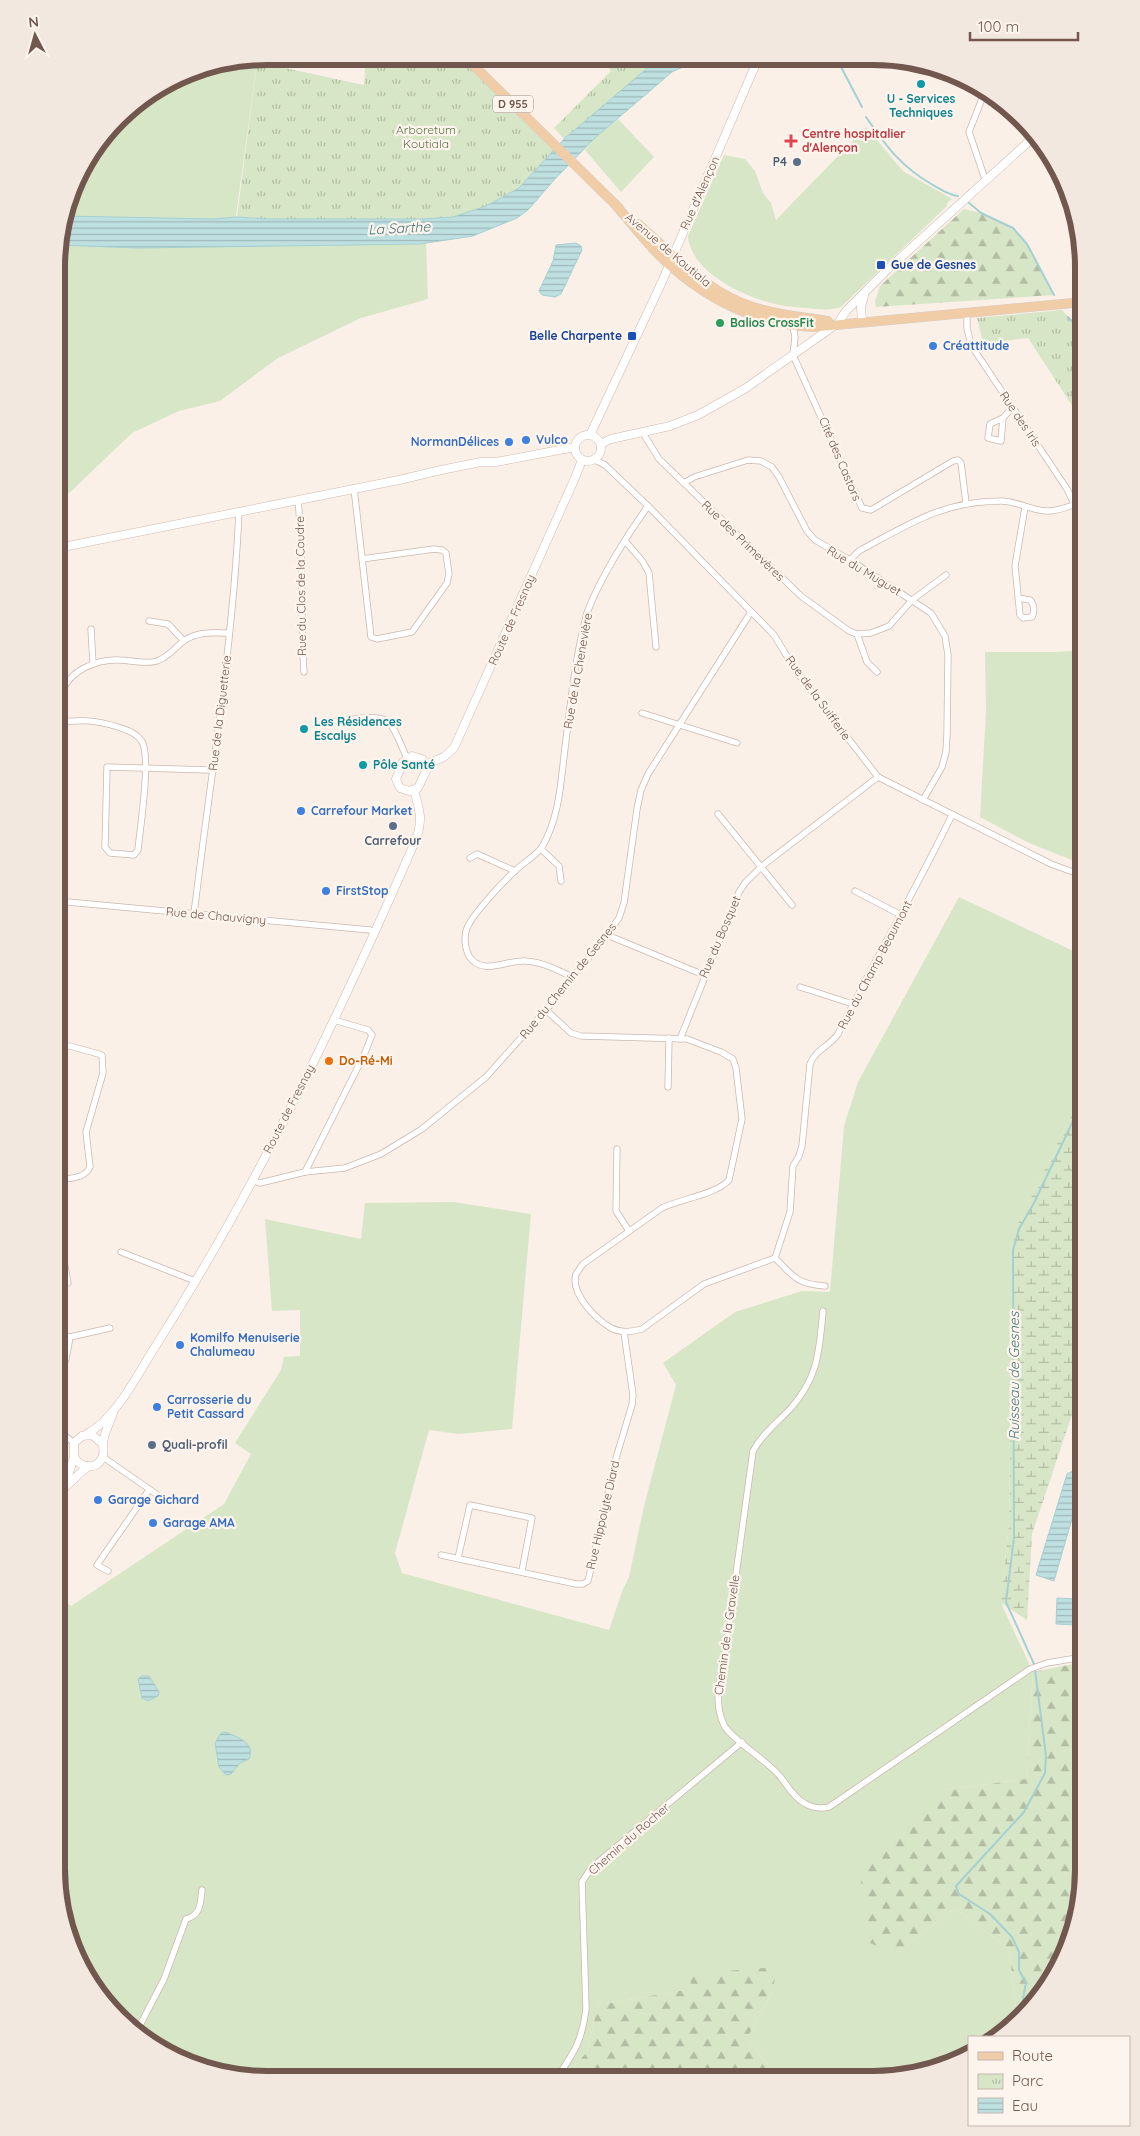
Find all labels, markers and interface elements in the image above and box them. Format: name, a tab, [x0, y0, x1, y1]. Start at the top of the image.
north arrow	[10, 10, 60, 60]
scale bar	[970, 10, 1078, 42]
text: N	[28, 13, 40, 32]
text: 100 m	[978, 17, 1019, 36]
marker: U - Services Techniques	[915, 78, 927, 90]
place label: U - Services Techniques	[887, 91, 956, 120]
road number: D 955	[493, 96, 533, 112]
park label: Arboretum Koutiala	[396, 122, 456, 151]
place label: Centre hospitalier d'Alençon	[802, 126, 906, 155]
marker: Centre hospitalier d'Alençon	[784, 134, 798, 148]
street label: Rue d'Alençon	[677, 154, 722, 232]
place label: P4	[773, 154, 787, 169]
marker: P4	[791, 156, 803, 168]
street label: Avenue de Koutiala	[622, 209, 714, 290]
water label: La Sarthe	[368, 217, 432, 239]
place label: Gue de Gesnes	[891, 257, 976, 272]
marker: Gue de Gesnes	[875, 259, 887, 271]
place label: Balios CrossFit	[730, 315, 814, 330]
marker: Balios CrossFit	[714, 317, 726, 329]
place label: Belle Charpente	[529, 328, 622, 343]
marker: Belle Charpente	[626, 330, 638, 342]
place label: Créattitude	[943, 338, 1009, 353]
marker: Créattitude	[927, 340, 939, 352]
street label: Rue des Iris	[996, 388, 1045, 450]
street label: Cité des Castors	[816, 415, 865, 503]
place label: Vulco	[536, 432, 568, 447]
place label: NormanDélices	[411, 434, 499, 449]
marker: Vulco	[520, 434, 532, 446]
marker: NormanDélices	[503, 436, 515, 448]
street label: Rue des Primevères	[699, 497, 788, 584]
street label: Rue du Clos de la Coudre	[292, 516, 309, 656]
street label: Rue du Muguet	[824, 542, 904, 599]
street label: Route de Fresnay	[485, 572, 538, 668]
street label: Rue de la Chenevière	[560, 612, 595, 730]
street label: Rue de la Suifferie	[783, 652, 854, 743]
street label: Rue de la Diguetterie	[205, 654, 234, 772]
place label: Les Résidences Escalys	[314, 714, 402, 743]
marker: Les Résidences Escalys	[298, 723, 310, 735]
place label: Pôle Santé	[373, 757, 435, 772]
marker: Pôle Santé	[357, 759, 369, 771]
place label: Carrefour Market	[311, 803, 412, 818]
marker: Carrefour Market	[295, 805, 307, 817]
marker: Carrefour	[387, 820, 399, 832]
place label: Carrefour	[365, 833, 421, 848]
place label: FirstStop	[336, 883, 389, 898]
marker: FirstStop	[320, 885, 332, 897]
street label: Rue du Bosquet	[695, 893, 744, 980]
street label: Rue du Champ Beaumont	[834, 898, 915, 1032]
street label: Rue de Chauvigny	[165, 904, 267, 927]
street label: Rue du Chemin de Gesnes	[516, 919, 619, 1042]
place label: Do-Ré-Mi	[339, 1053, 393, 1068]
marker: Do-Ré-Mi	[323, 1055, 335, 1067]
street label: Route de Fresnay	[260, 1062, 317, 1156]
water label: Ruisseau de Gesnes	[1005, 1310, 1023, 1440]
place label: Komilfo Menuiserie Chalumeau	[190, 1330, 300, 1359]
marker: Komilfo Menuiserie Chalumeau	[174, 1339, 186, 1351]
place label: Carrosserie du Petit Cassard	[167, 1392, 252, 1421]
marker: Carrosserie du Petit Cassard	[151, 1401, 163, 1413]
place label: Quali-profil	[162, 1437, 228, 1452]
marker: Quali-profil	[146, 1439, 158, 1451]
street label: Rue Hippolyte Diard	[583, 1459, 622, 1571]
place label: Garage Gichard	[108, 1492, 199, 1507]
marker: Garage Gichard	[92, 1494, 104, 1506]
place label: Garage AMA	[163, 1515, 235, 1530]
marker: Garage AMA	[147, 1517, 159, 1529]
street label: Chemin de la Gravelle	[711, 1574, 742, 1696]
street label: Chemin du Rocher	[585, 1799, 673, 1878]
legend	[968, 2036, 1130, 2126]
text: Route	[1012, 2046, 1053, 2065]
text: Parc	[1012, 2071, 1043, 2090]
text: Eau	[1012, 2096, 1038, 2115]

